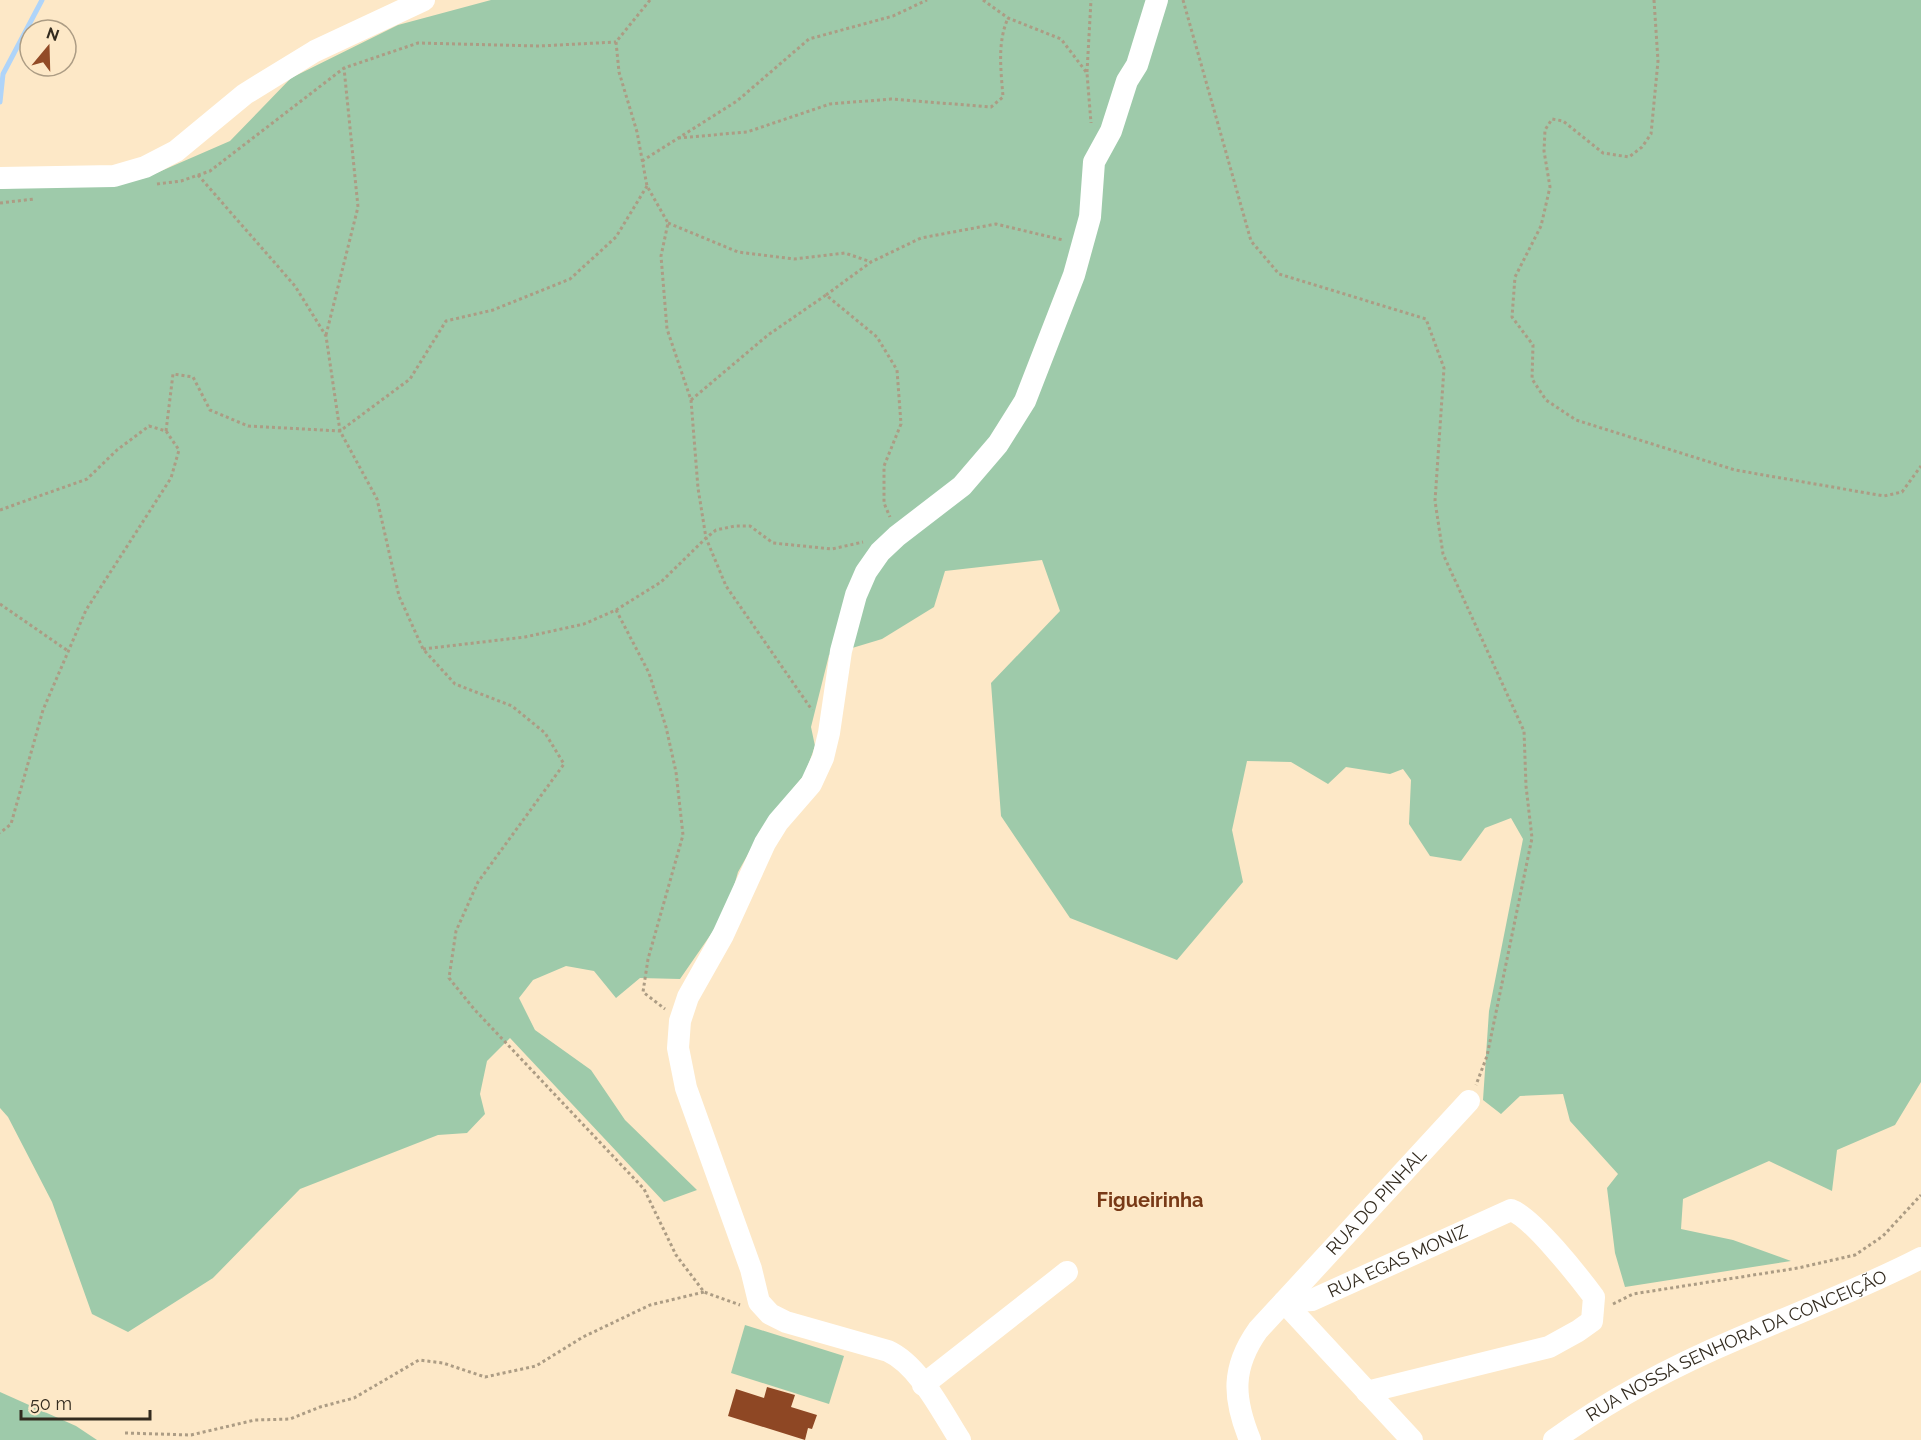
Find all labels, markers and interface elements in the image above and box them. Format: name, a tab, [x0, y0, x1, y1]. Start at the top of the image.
north arrow	[18, 18, 78, 78]
text: N	[44, 23, 62, 45]
street label: RUA DO PINHAL	[1322, 1143, 1431, 1259]
district label: Figueirinha	[1096, 1188, 1204, 1212]
street label: RUA EGAS MONIZ	[1324, 1220, 1471, 1302]
street label: RUA NOSSA SENHORA DA CONCEIÇÃO	[1582, 1265, 1890, 1425]
scale bar	[21, 1383, 150, 1421]
text: 50 m	[30, 1393, 72, 1414]

